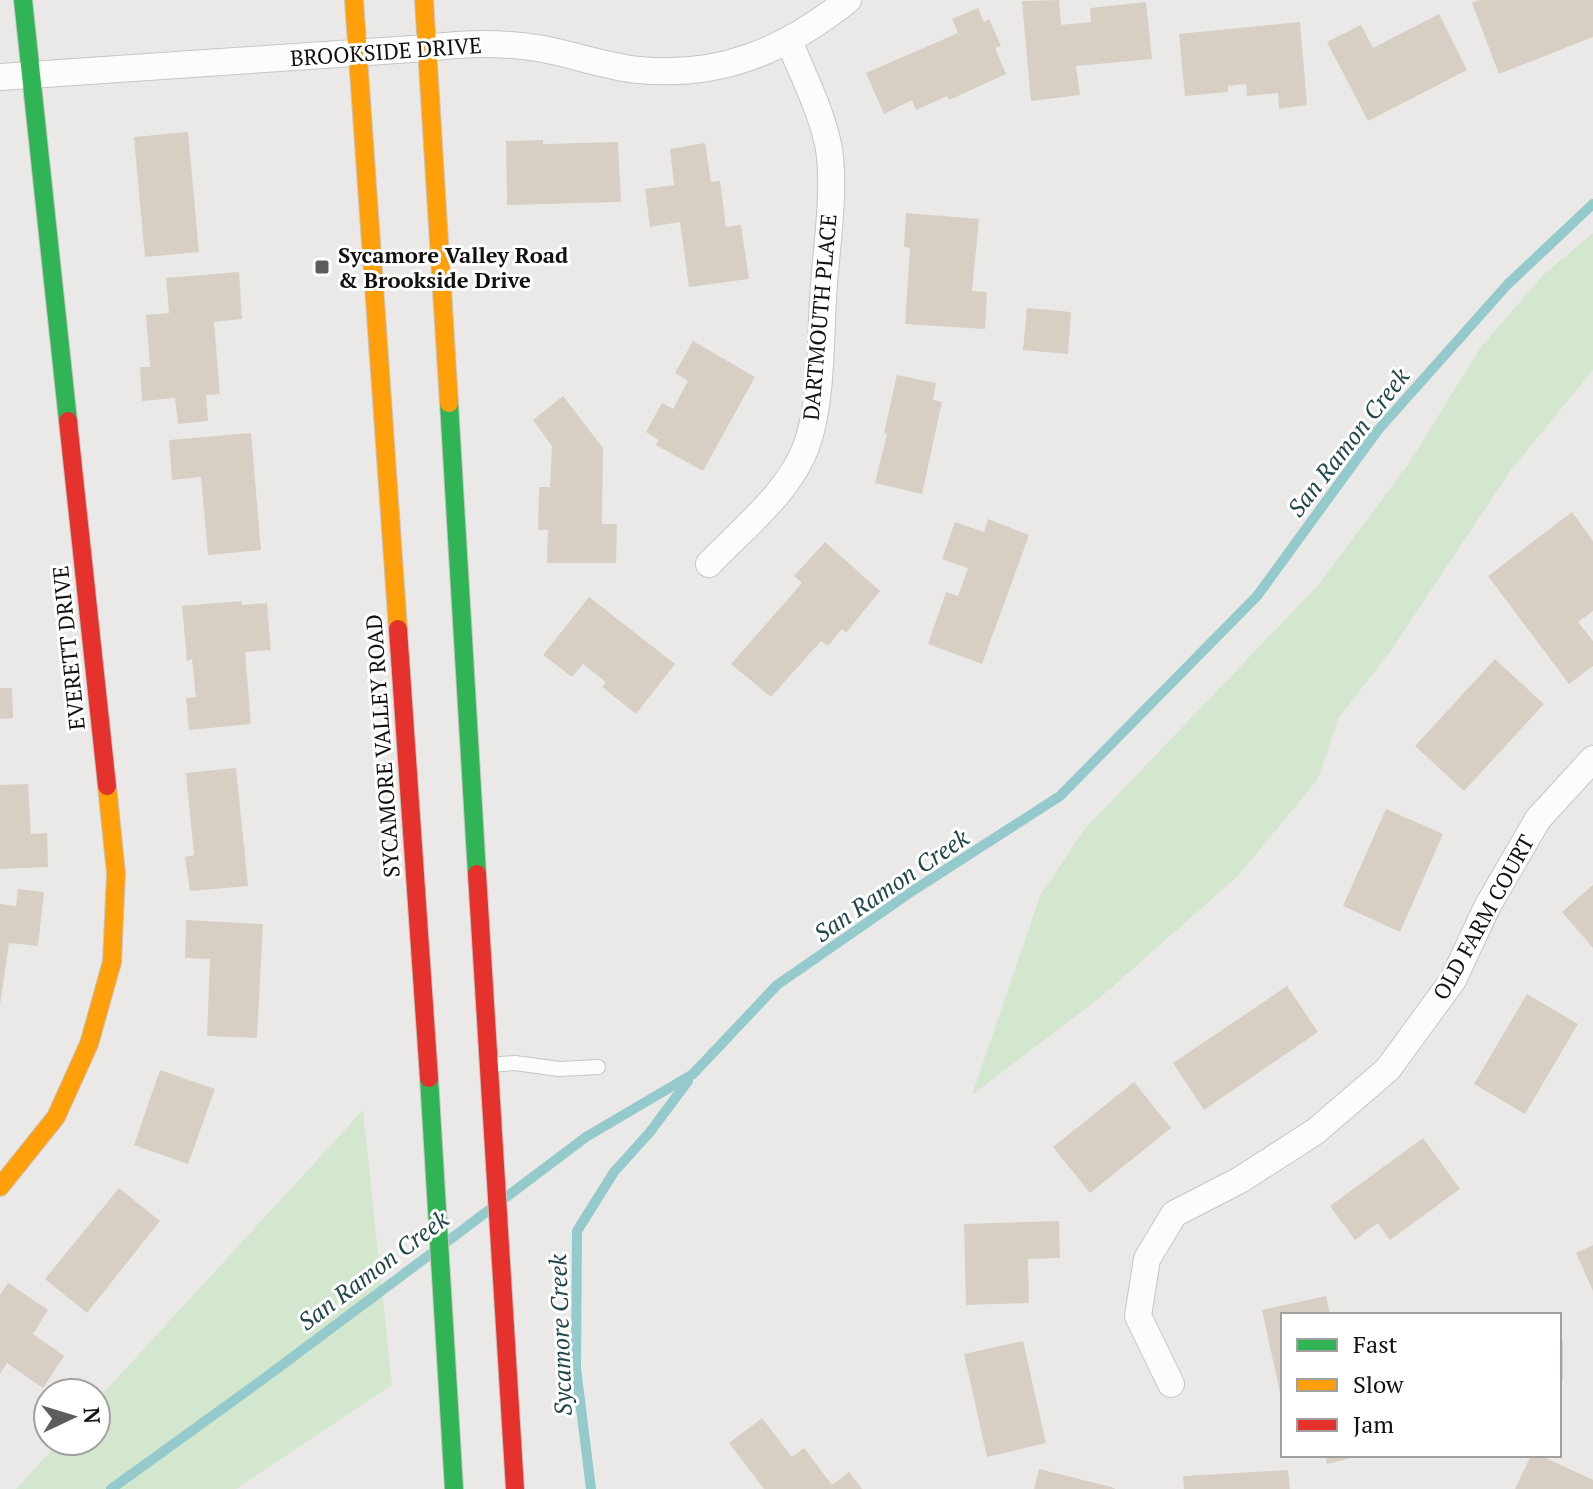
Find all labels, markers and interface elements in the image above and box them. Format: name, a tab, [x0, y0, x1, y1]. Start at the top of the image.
street label: BROOKSIDE DRIVE	[289, 30, 483, 72]
street label: DARTMOUTH PLACE	[796, 213, 842, 421]
place label: Sycamore Valley Road & Brookside Drive	[338, 240, 568, 294]
marker: Sycamore Valley Road & Brookside Drive	[313, 258, 331, 276]
water label: San Ramon Creek	[1280, 361, 1416, 523]
street label: EVERETT DRIVE	[45, 564, 91, 732]
street label: SYCAMORE VALLEY ROAD	[358, 613, 406, 879]
water label: San Ramon Creek	[807, 821, 975, 949]
street label: OLD FARM COURT	[1426, 829, 1541, 1005]
water label: San Ramon Creek	[291, 1203, 455, 1337]
water label: Sycamore Creek	[541, 1253, 579, 1416]
legend	[1281, 1313, 1561, 1457]
text: Fast	[1353, 1328, 1398, 1360]
text: Slow	[1353, 1368, 1404, 1400]
north arrow	[32, 1377, 112, 1457]
text: N	[77, 1406, 108, 1425]
text: Jam	[1353, 1408, 1394, 1440]

